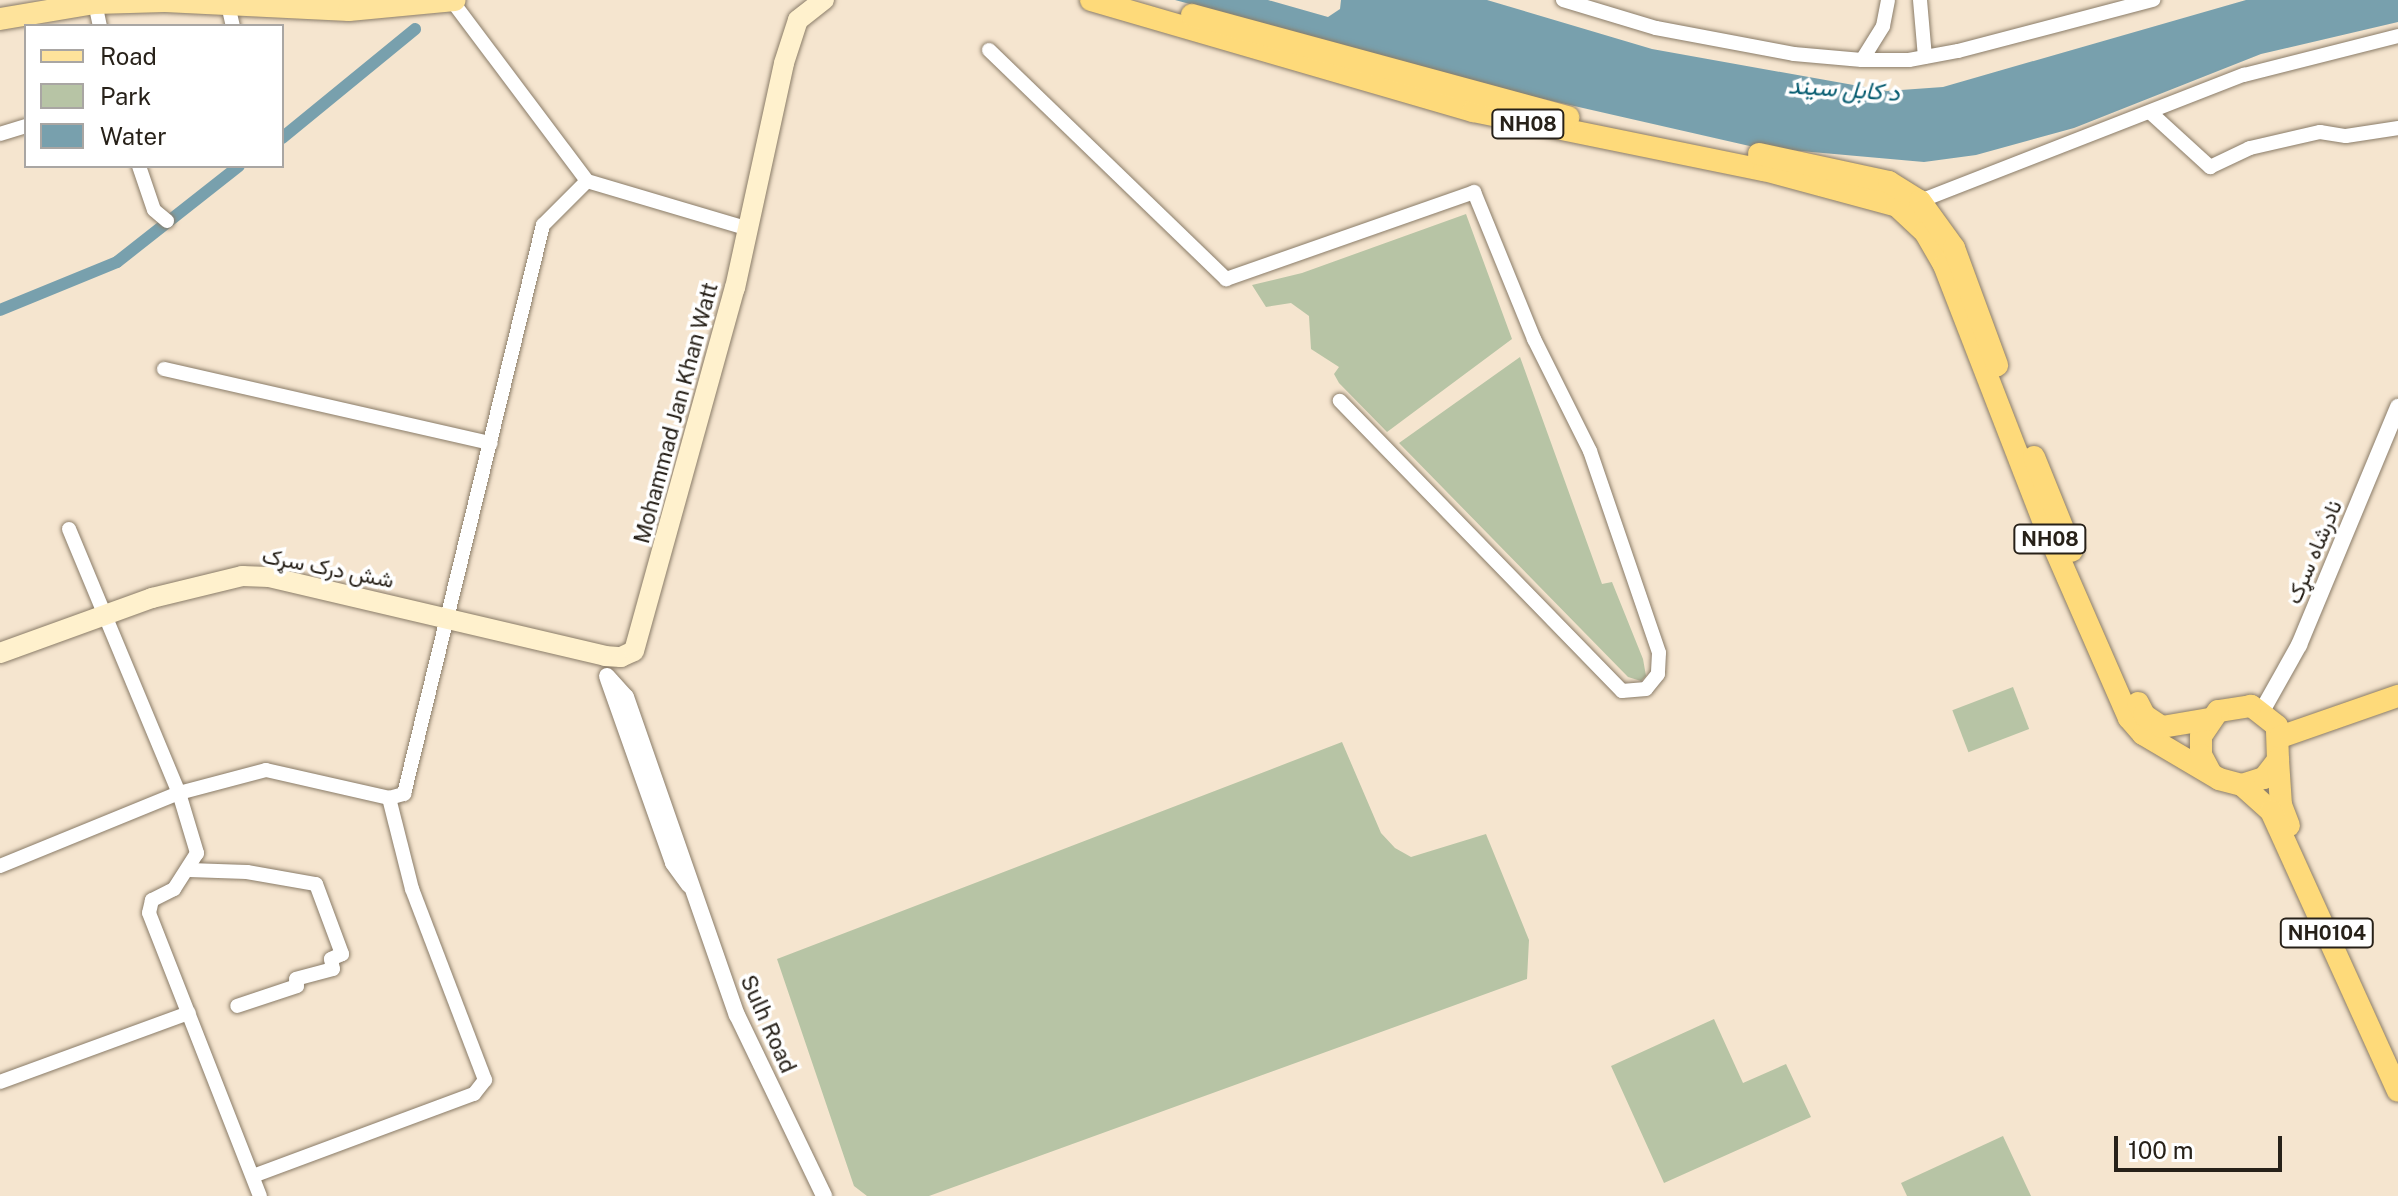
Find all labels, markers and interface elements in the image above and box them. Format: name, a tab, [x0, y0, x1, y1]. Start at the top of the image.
legend	[24, 24, 284, 168]
text: Road	[100, 42, 157, 70]
water label: د کابل سيند	[1787, 71, 1901, 107]
text: Park	[100, 82, 151, 110]
road number: NH08	[1490, 108, 1566, 140]
text: Water	[100, 122, 167, 150]
street label: Mohammad Jan Khan Watt	[628, 279, 724, 547]
street label: نادرشاه سړک	[2280, 496, 2348, 608]
road number: NH08	[2012, 523, 2088, 555]
street label: شش درک سړک	[260, 542, 396, 594]
road number: NH0104	[2279, 917, 2375, 949]
street label: Sulh Road	[735, 971, 801, 1077]
scale bar	[2118, 1120, 2286, 1170]
text: 100 m	[2128, 1136, 2194, 1164]

